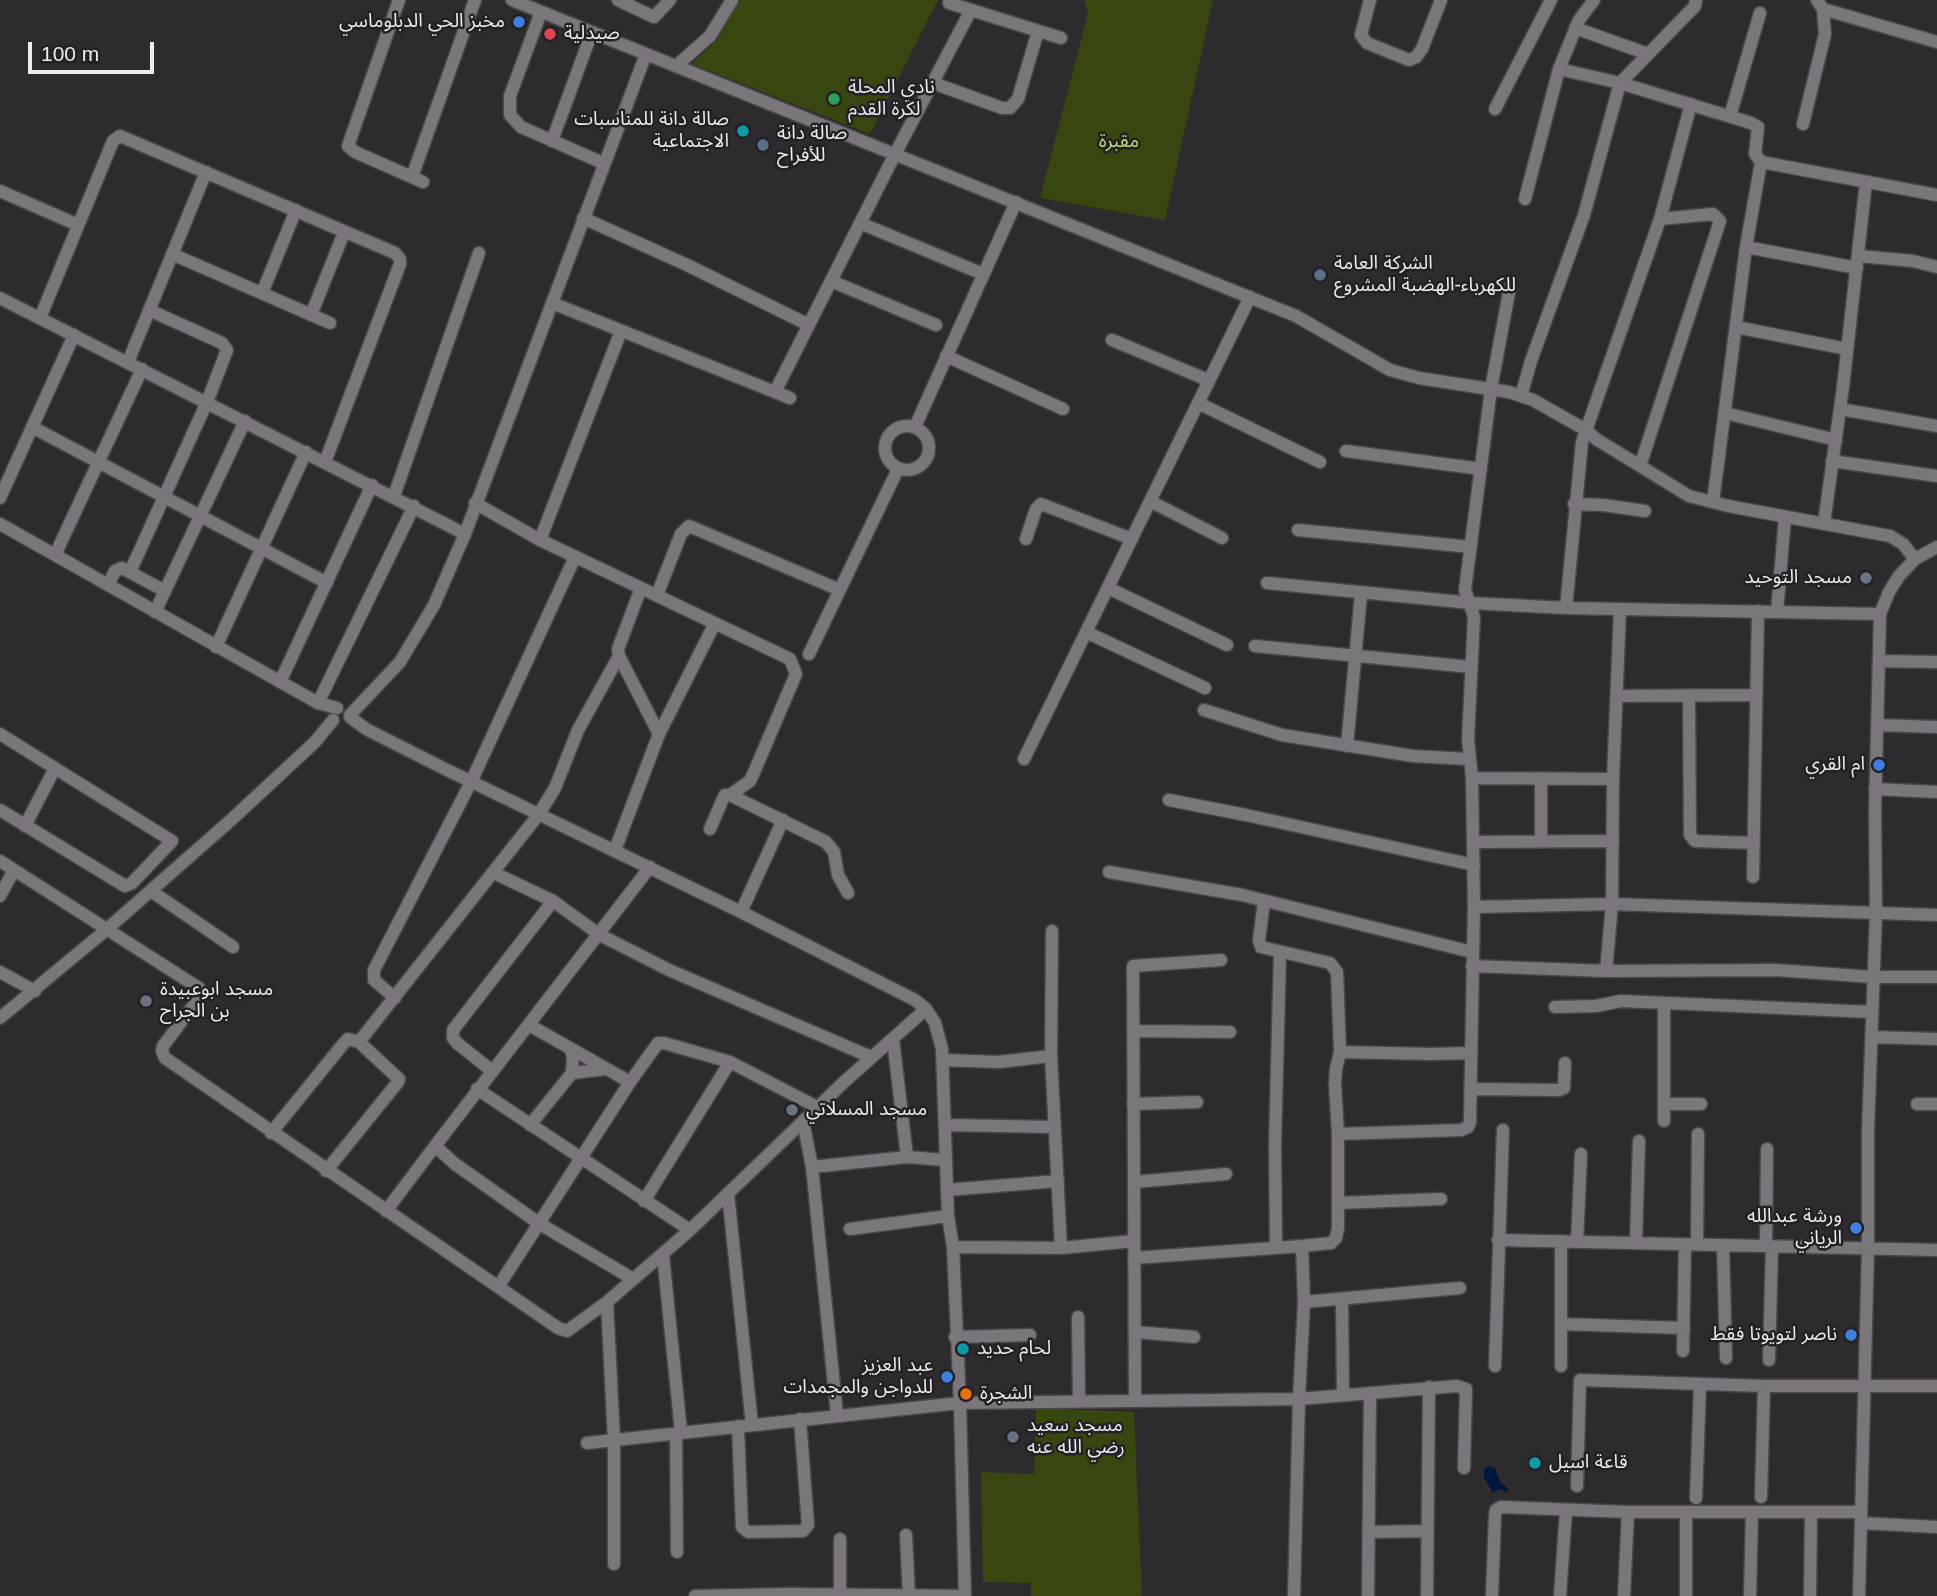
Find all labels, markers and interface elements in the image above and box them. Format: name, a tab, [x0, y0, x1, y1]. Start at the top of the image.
place label: مخبز الحي الدبلوماسي	[339, 11, 505, 33]
marker: مخبز الحي الدبلوماسي	[511, 14, 527, 30]
place label: صيدلية	[564, 23, 620, 45]
marker: صيدلية	[542, 26, 558, 42]
scale bar	[32, 28, 158, 72]
text: 100 m	[41, 42, 99, 65]
place label: نادي المحلة لكرة القدم	[848, 77, 935, 121]
marker: نادي المحلة لكرة القدم	[826, 91, 842, 107]
place label: صالة دانة للمناسبات الاجتماعية	[574, 109, 729, 153]
marker: صالة دانة للمناسبات الاجتماعية	[735, 123, 751, 139]
place label: صالة دانة للأفراح	[777, 123, 847, 167]
park label: مقبرة	[1099, 131, 1139, 153]
marker: صالة دانة للأفراح	[755, 137, 771, 153]
place label: الشركة العامة للكهرباء-الهضبة المشروع	[1334, 253, 1516, 297]
marker: الشركة العامة للكهرباء-الهضبة المشروع	[1312, 267, 1328, 283]
place label: مسجد التوحيد	[1744, 567, 1852, 589]
marker: مسجد التوحيد	[1858, 570, 1874, 586]
place label: ام القري	[1805, 754, 1865, 776]
marker: ام القري	[1871, 757, 1887, 773]
place label: مسجد ابوعبيدة بن الجراح	[160, 979, 273, 1023]
marker: مسجد ابوعبيدة بن الجراح	[138, 993, 154, 1009]
place label: مسجد المسلاتي	[806, 1099, 927, 1121]
marker: مسجد المسلاتي	[784, 1102, 800, 1118]
place label: ورشة عبدالله الرياني	[1747, 1206, 1842, 1250]
marker: ورشة عبدالله الرياني	[1848, 1220, 1864, 1236]
place label: ناصر لتويوتا فقط	[1711, 1324, 1837, 1346]
marker: ناصر لتويوتا فقط	[1843, 1327, 1859, 1343]
place label: لحام حديد	[977, 1338, 1051, 1360]
marker: لحام حديد	[955, 1341, 971, 1357]
place label: عبد العزيز للدواجن والمجمدات	[783, 1355, 933, 1399]
marker: عبد العزيز للدواجن والمجمدات	[939, 1369, 955, 1385]
place label: الشجرة	[980, 1383, 1032, 1405]
marker: الشجرة	[958, 1386, 974, 1402]
place label: مسجد سعيد رضي الله عنه	[1027, 1415, 1125, 1459]
marker: مسجد سعيد رضي الله عنه	[1005, 1429, 1021, 1445]
place label: قاعة اسيل	[1549, 1452, 1627, 1474]
marker: قاعة اسيل	[1527, 1455, 1543, 1471]

